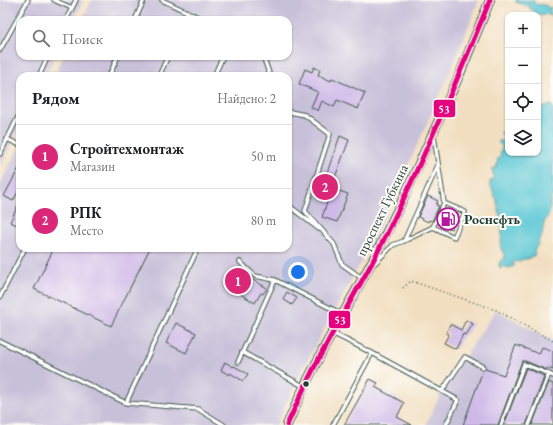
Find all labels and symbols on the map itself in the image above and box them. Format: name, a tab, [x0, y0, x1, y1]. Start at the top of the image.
line badge: 53	[433, 99, 456, 118]
text: 53	[438, 102, 450, 116]
street label: проспект Губкина	[352, 161, 412, 259]
pin: 2	[312, 172, 338, 202]
fuel station icon: Роснефть	[435, 206, 461, 232]
place label: Роснефть	[464, 210, 521, 228]
your location	[288, 262, 308, 282]
pin: 1	[225, 266, 251, 296]
line badge: 53	[328, 310, 351, 329]
text: 53	[334, 313, 346, 327]
unlabelled marker	[301, 379, 311, 389]

